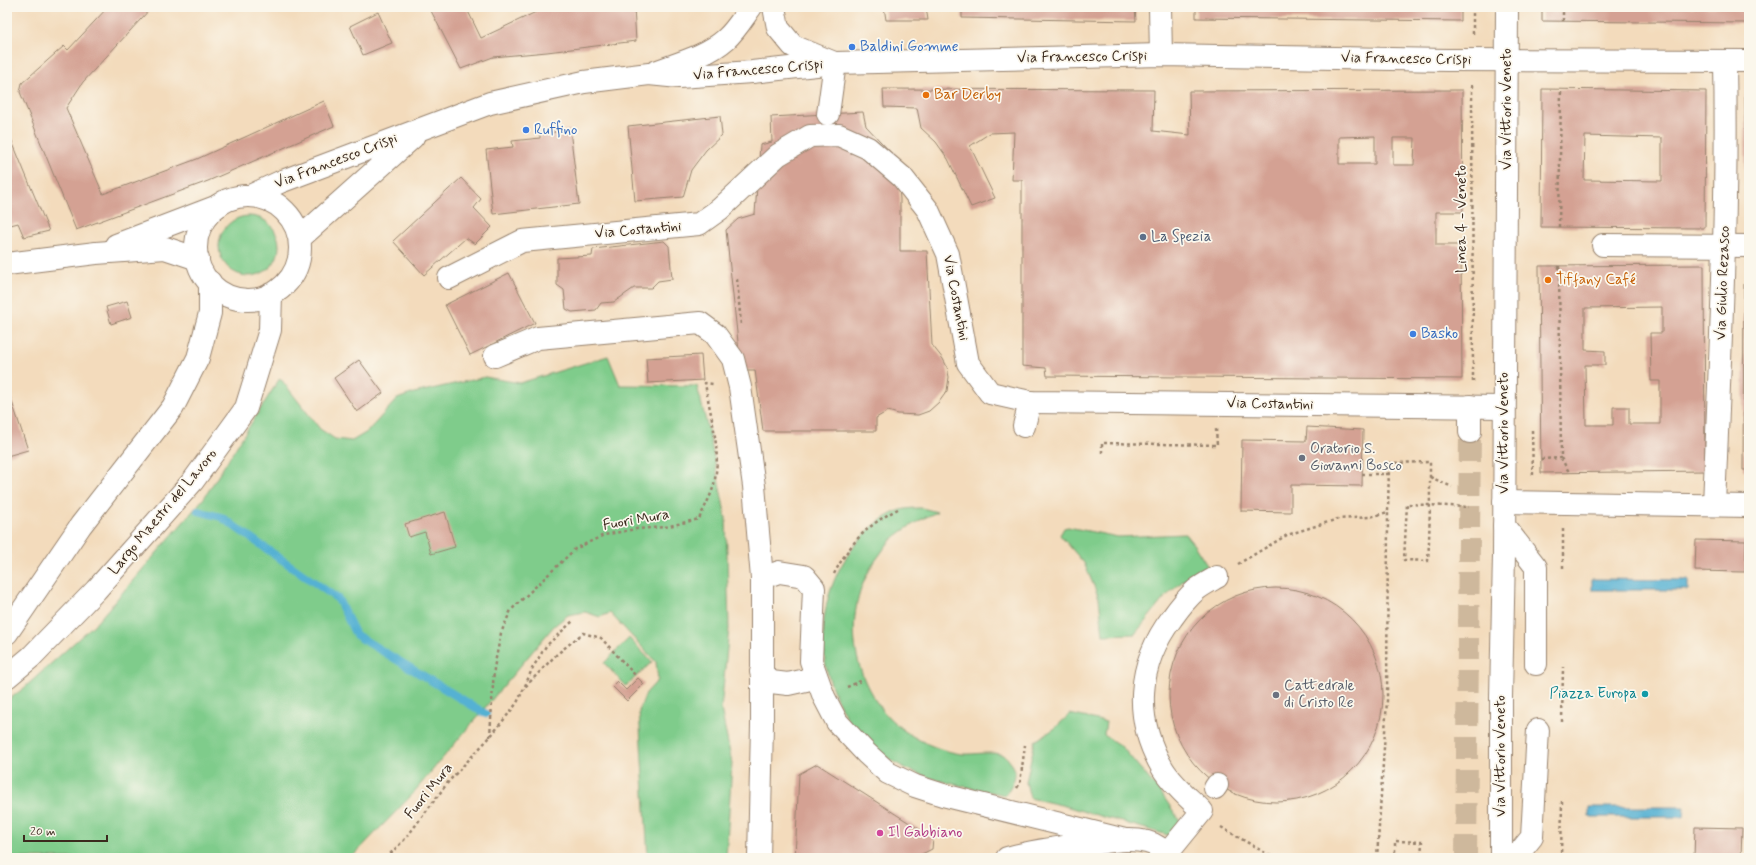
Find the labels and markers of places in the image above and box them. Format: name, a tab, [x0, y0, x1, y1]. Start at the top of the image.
place label: Baldini Gomme	[860, 37, 959, 57]
marker: Baldini Gomme	[847, 42, 857, 52]
place label: Bar Derby	[934, 85, 1001, 105]
marker: Bar Derby	[921, 90, 931, 100]
place label: Ruffino	[534, 120, 577, 140]
marker: Ruffino	[521, 125, 531, 135]
place label: La Spezia	[1151, 227, 1212, 247]
marker: La Spezia	[1138, 232, 1148, 242]
place label: Tiffany Café	[1556, 270, 1636, 290]
marker: Tiffany Café	[1543, 275, 1553, 285]
place label: Basko	[1421, 324, 1458, 344]
marker: Basko	[1408, 329, 1418, 339]
place label: Oratorio S. Giovanni Bosco	[1310, 439, 1402, 476]
marker: Oratorio S. Giovanni Bosco	[1297, 453, 1307, 463]
place label: Cattedrale di Cristo Re	[1284, 676, 1355, 713]
place label: Piazza Europa	[1550, 684, 1637, 704]
marker: Piazza Europa	[1640, 689, 1650, 699]
marker: Cattedrale di Cristo Re	[1271, 690, 1281, 700]
place label: Il Gabbiano	[888, 823, 962, 843]
marker: Il Gabbiano	[875, 828, 885, 838]

